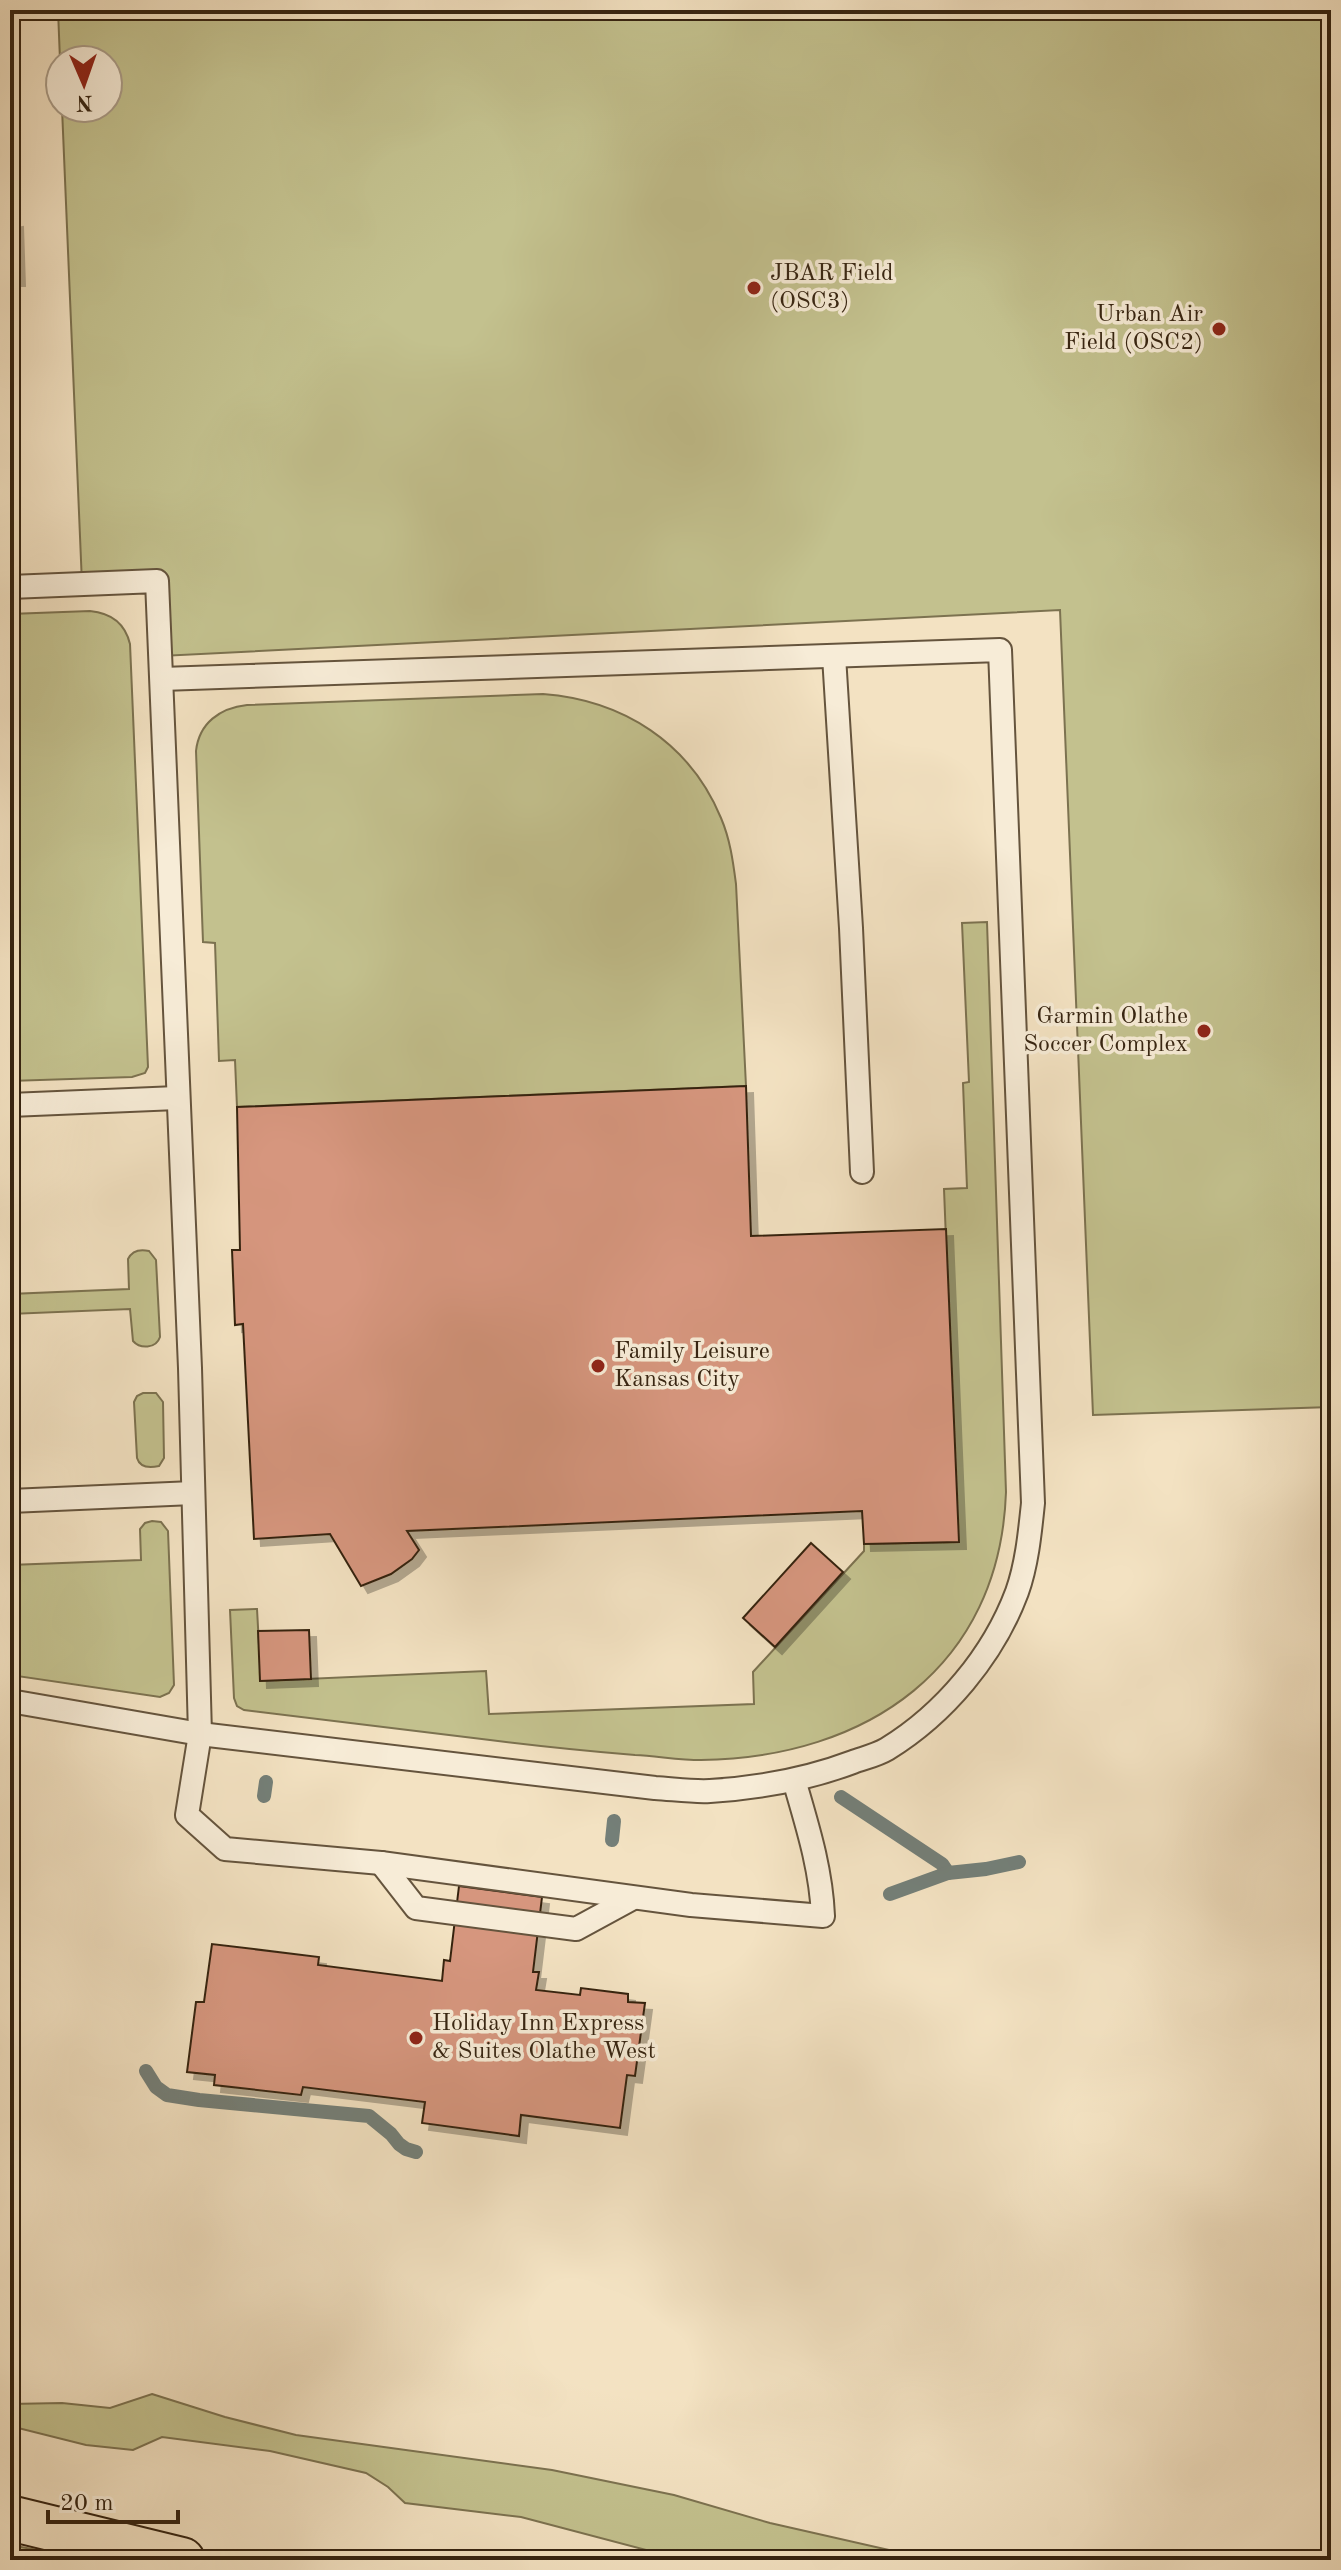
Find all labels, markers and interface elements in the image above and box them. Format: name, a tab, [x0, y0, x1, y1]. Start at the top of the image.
north arrow	[44, 44, 124, 124]
text: N	[76, 91, 93, 113]
place label: JBAR Field (OSC3)	[770, 262, 894, 314]
marker: JBAR Field (OSC3)	[745, 279, 763, 297]
place label: Urban Air Field (OSC2)	[1064, 303, 1203, 355]
marker: Urban Air Field (OSC2)	[1210, 320, 1228, 338]
place label: Garmin Olathe Soccer Complex	[1023, 1005, 1188, 1057]
marker: Garmin Olathe Soccer Complex	[1195, 1022, 1213, 1040]
place label: Family Leisure Kansas City	[614, 1340, 770, 1392]
marker: Family Leisure Kansas City	[589, 1357, 607, 1375]
place label: Holiday Inn Express & Suites Olathe West	[432, 2012, 656, 2064]
marker: Holiday Inn Express & Suites Olathe West	[407, 2029, 425, 2047]
scale bar	[48, 2474, 178, 2524]
text: 20 m	[60, 2492, 114, 2516]

